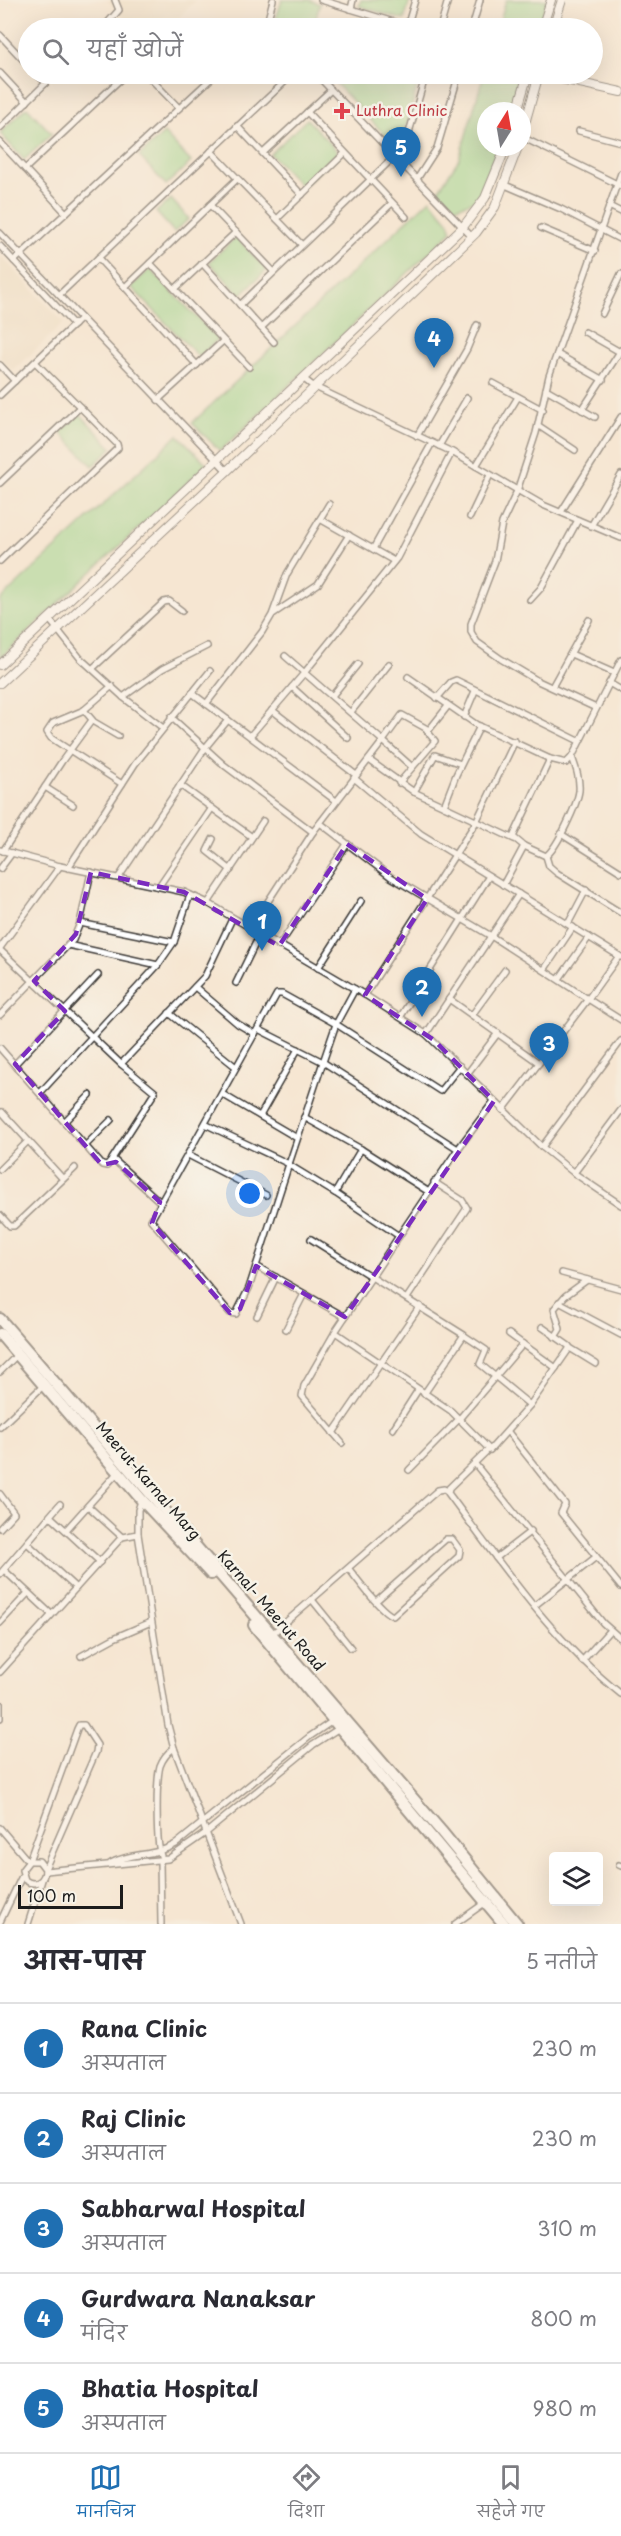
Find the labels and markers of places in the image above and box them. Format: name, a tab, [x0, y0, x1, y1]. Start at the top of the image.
place label: Luthra Clinic	[356, 98, 447, 121]
marker: Luthra Clinic	[333, 102, 351, 120]
pin: 5	[382, 128, 420, 177]
pin: 4	[414, 318, 454, 368]
pin: 1	[242, 902, 282, 951]
pin: 2	[402, 968, 442, 1017]
pin: 3	[530, 1024, 568, 1073]

